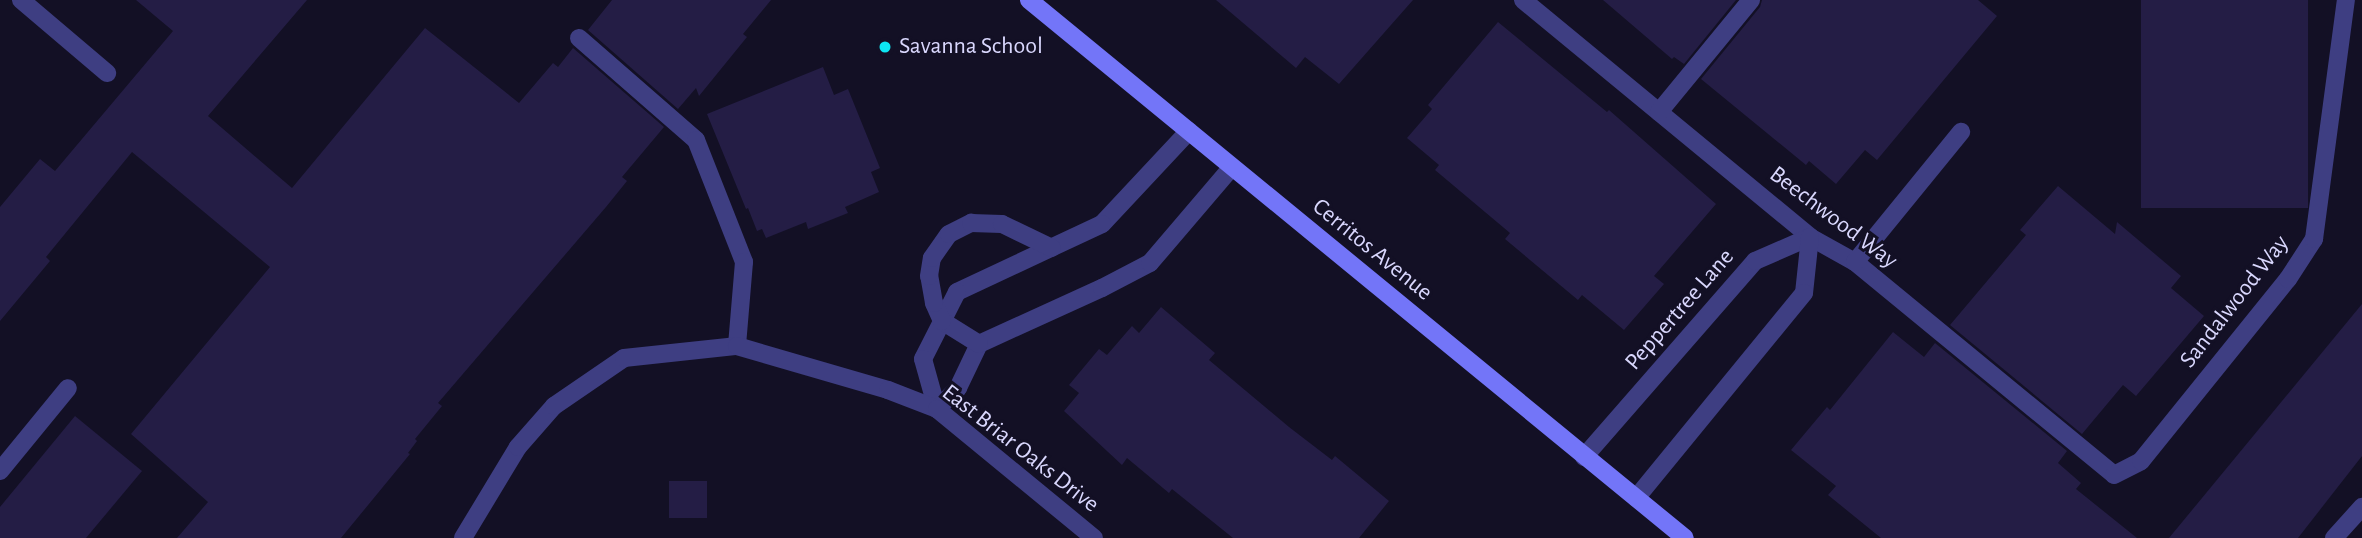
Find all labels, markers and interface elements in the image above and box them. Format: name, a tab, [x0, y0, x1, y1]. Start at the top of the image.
place label: Savanna School	[899, 33, 1043, 61]
marker: Savanna School	[877, 39, 893, 55]
street label: Beechwood Way	[1763, 160, 1903, 276]
street label: Cerritos Avenue	[1306, 193, 1438, 307]
street label: Sandalwood Way	[2174, 230, 2296, 374]
street label: Peppertree Lane	[1619, 243, 1741, 377]
street label: East Briar Oaks Drive	[936, 379, 1104, 519]

